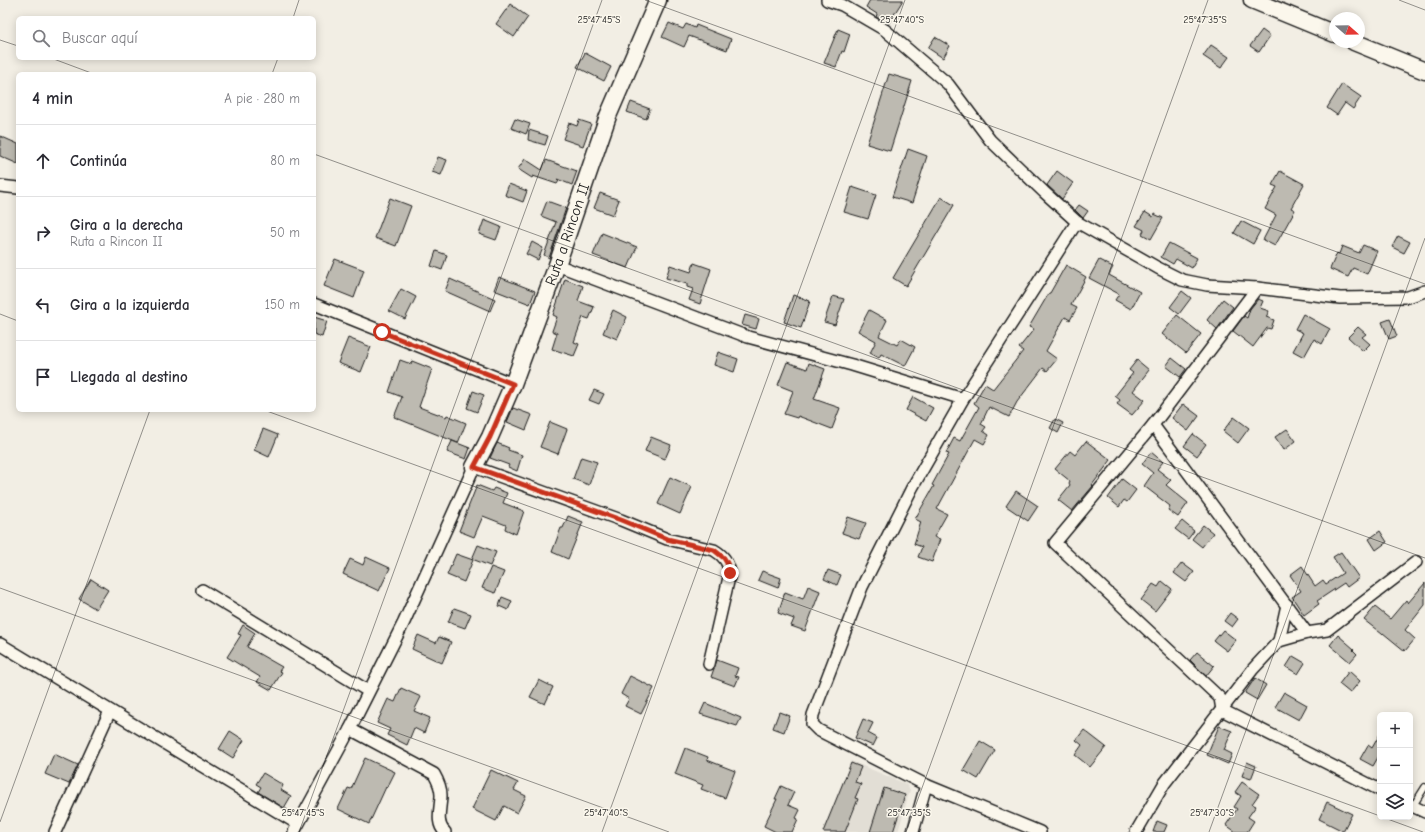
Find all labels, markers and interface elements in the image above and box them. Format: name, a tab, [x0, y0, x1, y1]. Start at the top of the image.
north arrow	[1329, 12, 1365, 48]
text: 25°47'45"S	[577, 14, 621, 26]
text: 25°47'40"S	[880, 14, 924, 26]
text: 25°47'35"S	[1183, 14, 1227, 26]
search box	[16, 16, 316, 60]
icon: search	[30, 27, 52, 49]
text: Buscar aquí	[62, 29, 138, 47]
text: 4 min	[32, 89, 73, 108]
text: A pie · 280 m	[224, 91, 300, 106]
icon: ahead	[32, 150, 54, 172]
text: Continúa	[70, 152, 127, 170]
text: 80 m	[270, 153, 300, 168]
street label: Ruta a Rincon II	[541, 181, 593, 288]
text: Gira a la derecha	[70, 216, 183, 234]
icon: right	[32, 222, 54, 244]
text: 50 m	[270, 225, 300, 240]
text: Ruta a Rincon II	[70, 234, 163, 249]
icon: left	[32, 294, 54, 316]
text: Gira a la izquierda	[70, 296, 190, 314]
text: 150 m	[265, 297, 300, 312]
route start	[373, 323, 391, 341]
icon: arrive	[32, 366, 54, 388]
text: Llegada al destino	[70, 368, 188, 386]
route end	[721, 564, 739, 582]
map controls	[1377, 712, 1413, 820]
button: +	[1377, 712, 1413, 748]
button: −	[1377, 748, 1413, 784]
button: layers	[1377, 784, 1413, 820]
text: 25°47'45"S	[281, 807, 325, 819]
text: 25°47'40"S	[584, 807, 628, 819]
text: 25°47'35"S	[887, 807, 931, 819]
text: 25°47'30"S	[1190, 807, 1235, 819]

